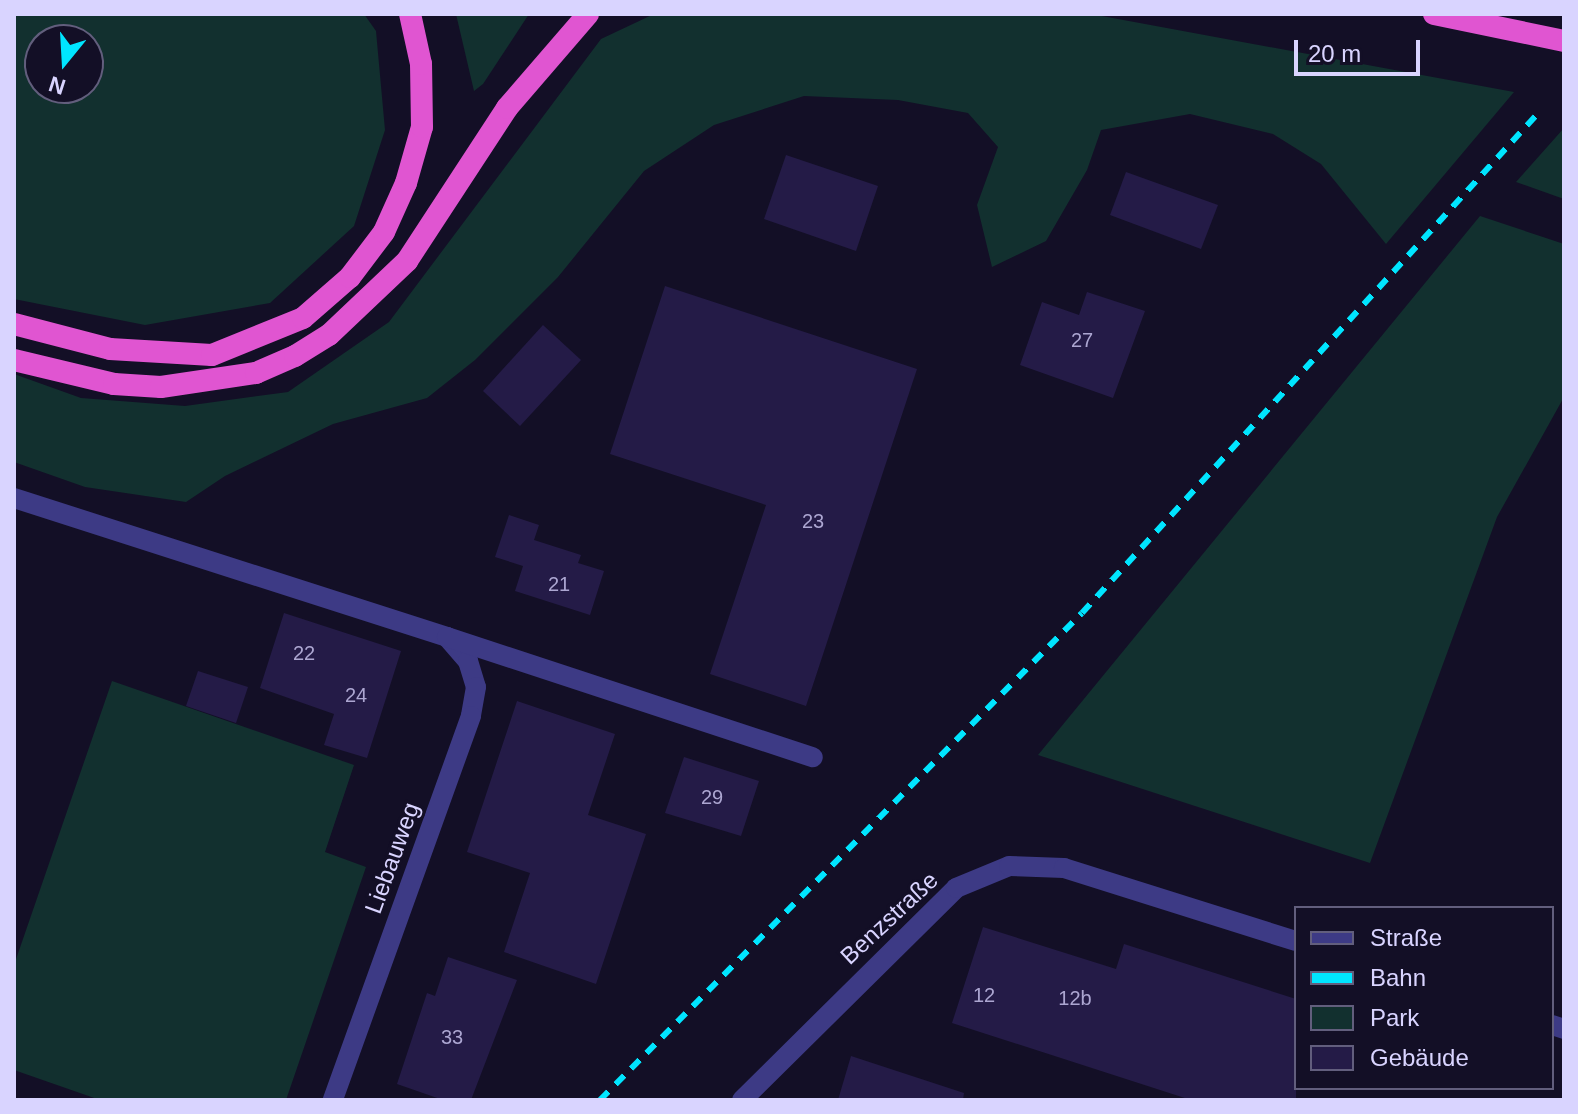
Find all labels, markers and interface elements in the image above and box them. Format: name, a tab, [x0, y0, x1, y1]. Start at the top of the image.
north arrow	[24, 24, 104, 104]
scale bar	[1298, 24, 1424, 74]
text: 20 m	[1308, 40, 1361, 67]
text: N	[46, 71, 68, 100]
house number: 27	[1071, 328, 1093, 352]
house number: 23	[802, 509, 824, 533]
house number: 21	[548, 572, 570, 596]
house number: 22	[293, 641, 315, 665]
house number: 24	[345, 683, 367, 707]
house number: 29	[701, 785, 723, 809]
street label: Liebauweg	[359, 799, 425, 917]
street label: Benzstraße	[834, 866, 944, 970]
legend	[1294, 906, 1554, 1090]
text: Straße	[1370, 924, 1442, 951]
text: Bahn	[1370, 964, 1426, 991]
house number: 12	[973, 983, 995, 1007]
house number: 12b	[1058, 986, 1092, 1010]
text: Park	[1370, 1004, 1419, 1031]
house number: 33	[441, 1025, 463, 1049]
text: Gebäude	[1370, 1044, 1469, 1071]

